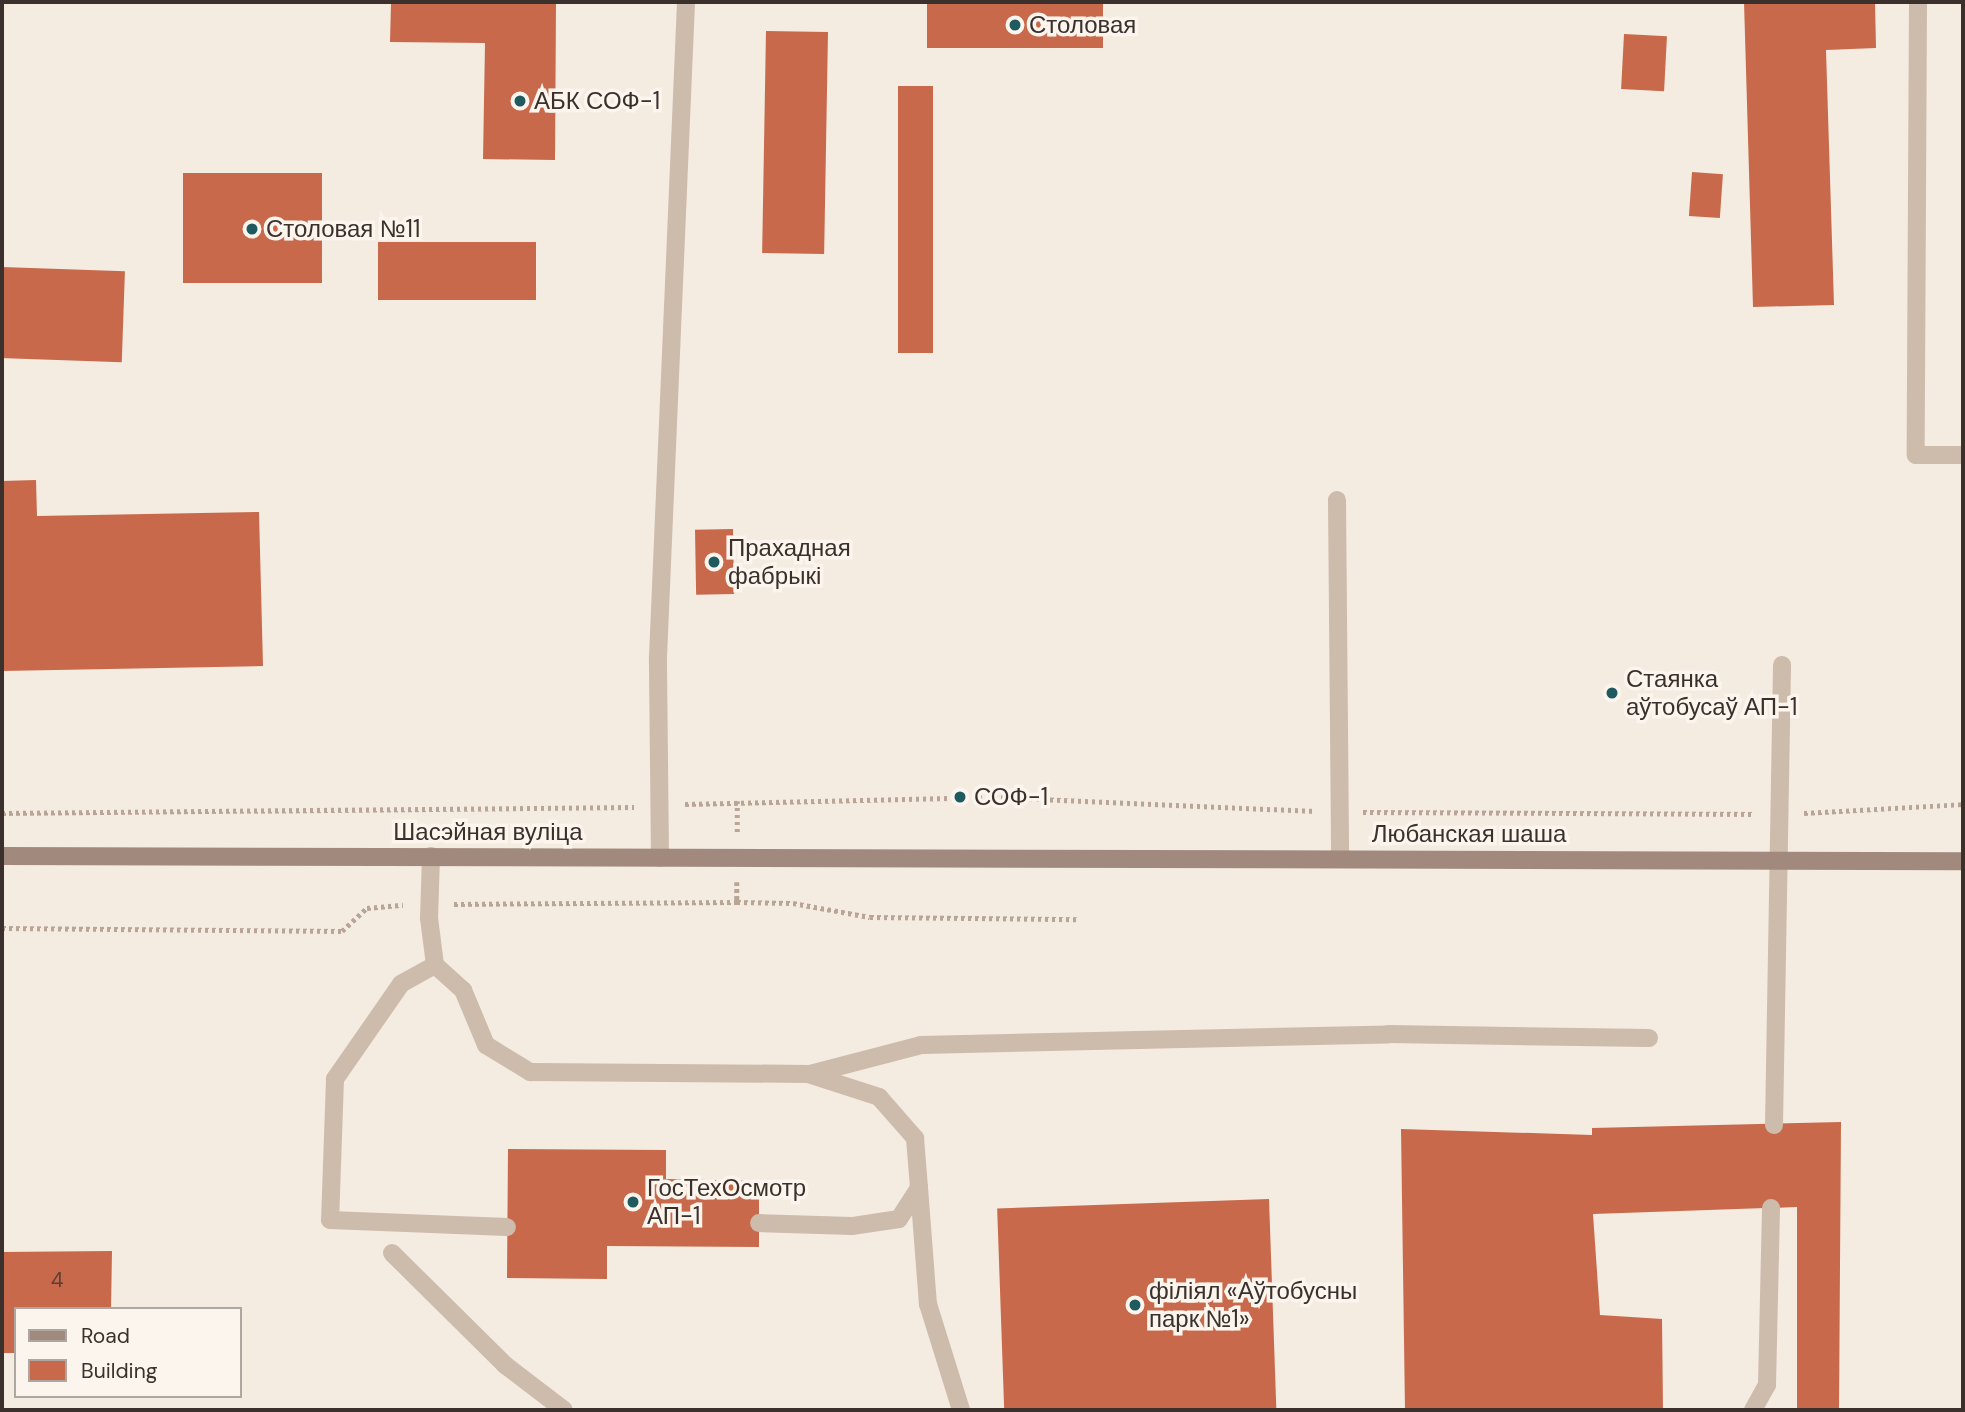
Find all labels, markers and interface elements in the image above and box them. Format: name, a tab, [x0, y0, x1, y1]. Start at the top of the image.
place label: Столовая	[1029, 11, 1136, 39]
marker: Столовая	[1007, 17, 1023, 33]
place label: АБК СОФ-1	[534, 87, 660, 115]
marker: АБК СОФ-1	[512, 93, 528, 109]
place label: Столовая №11	[266, 215, 420, 243]
marker: Столовая №11	[244, 221, 260, 237]
place label: Прахадная фабрыкі	[728, 534, 851, 590]
marker: Прахадная фабрыкі	[706, 554, 722, 570]
place label: Стаянка аўтобусаў АП-1	[1626, 665, 1798, 721]
marker: Стаянка аўтобусаў АП-1	[1604, 685, 1620, 701]
place label: СОФ-1	[974, 783, 1048, 811]
marker: СОФ-1	[952, 789, 968, 805]
street label: Шасэйная вуліца	[393, 818, 583, 846]
street label: Любанская шаша	[1372, 820, 1566, 848]
place label: ГосТехОсмотр АП-1	[647, 1174, 806, 1230]
marker: ГосТехОсмотр АП-1	[625, 1194, 641, 1210]
house number: 4	[51, 1267, 63, 1293]
place label: філіял «Аўтобусны парк №1»	[1149, 1277, 1357, 1333]
marker: філіял «Аўтобусны парк №1»	[1127, 1297, 1143, 1313]
legend	[14, 1307, 242, 1398]
text: Road	[81, 1322, 130, 1350]
text: Building	[81, 1357, 157, 1385]

